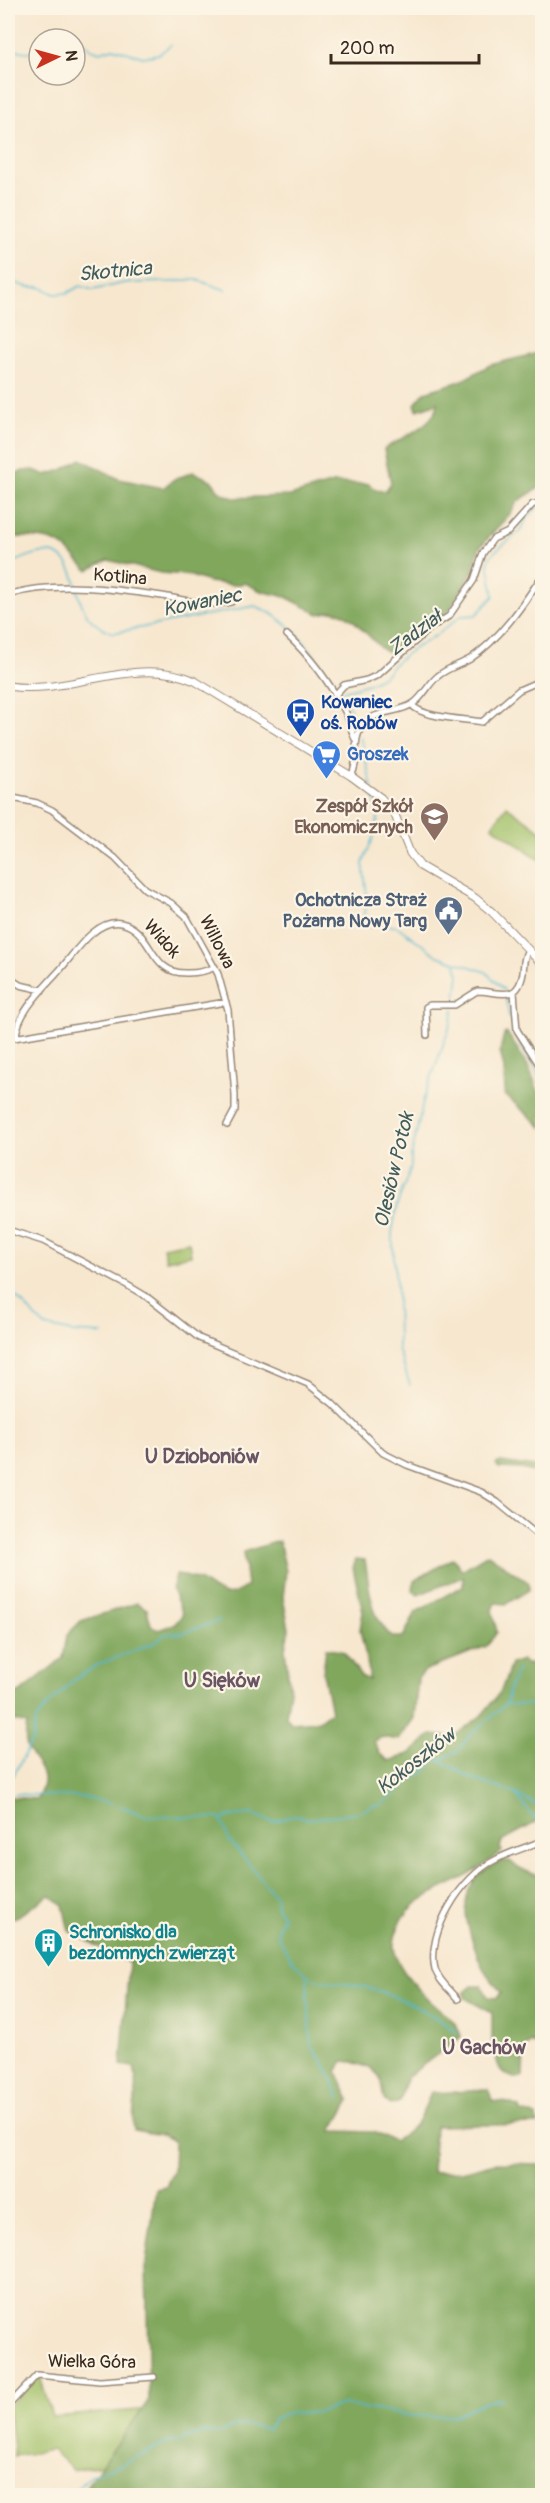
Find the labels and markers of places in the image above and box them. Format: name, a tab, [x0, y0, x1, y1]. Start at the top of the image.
place label: Kowaniec oś. Robów	[320, 691, 398, 735]
bus stop icon: Kowaniec oś. Robów	[284, 696, 316, 738]
supermarket icon: Groszek	[310, 738, 342, 780]
place label: Groszek	[347, 743, 409, 766]
place label: Zespół Szkół Ekonomicznych	[294, 795, 414, 839]
school or university icon: Zespół Szkół Ekonomicznych	[418, 800, 450, 842]
place label: Ochotnicza Straż Pożarna Nowy Targ	[283, 889, 428, 933]
public building icon: Ochotnicza Straż Pożarna Nowy Targ	[432, 894, 464, 936]
place label: Schronisko dla bezdomnych zwierząt	[69, 1921, 235, 1965]
building icon: Schronisko dla bezdomnych zwierząt	[32, 1926, 64, 1968]

